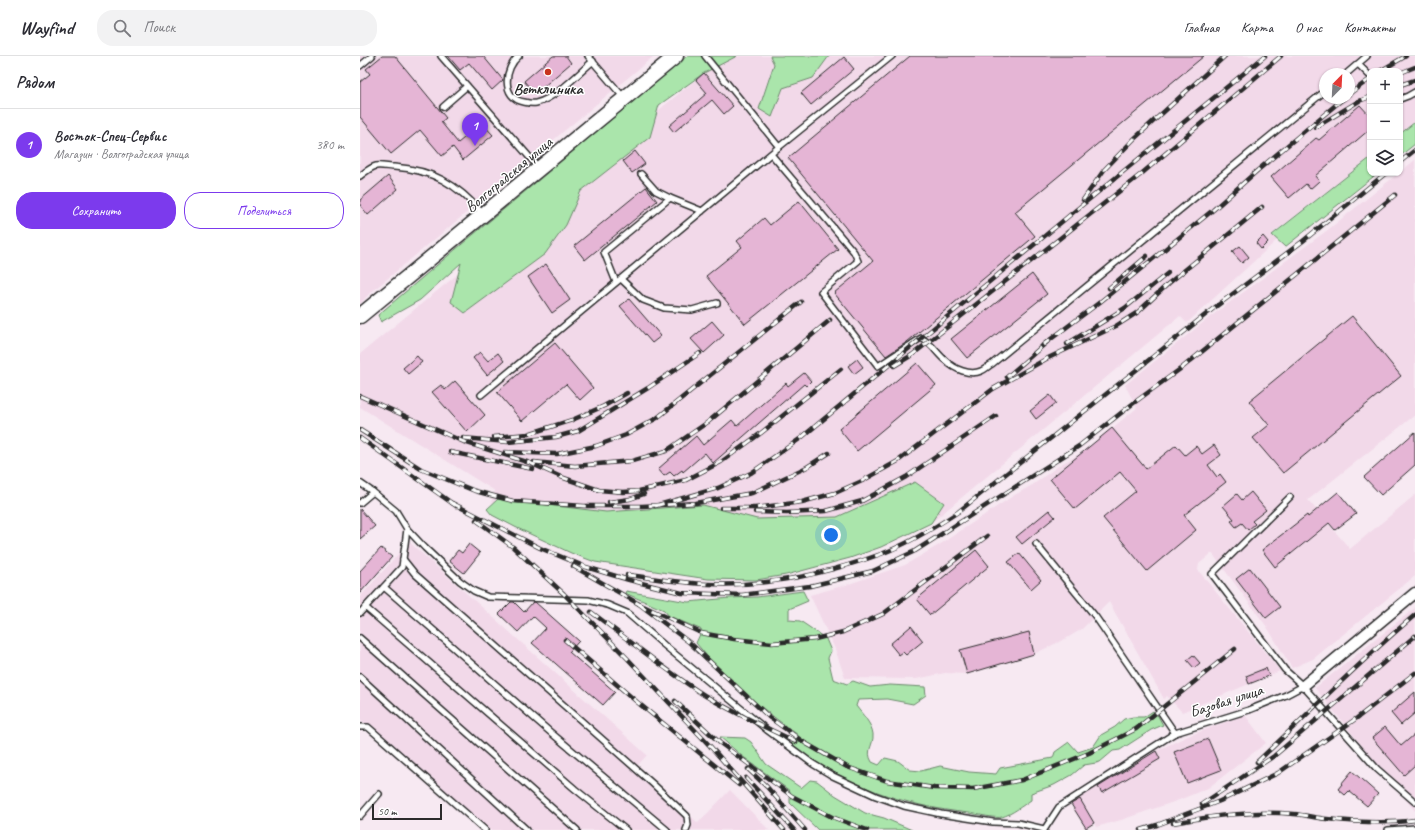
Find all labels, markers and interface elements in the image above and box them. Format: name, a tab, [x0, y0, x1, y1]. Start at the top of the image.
search box	[97, 10, 377, 46]
text: Wayfind	[20, 16, 73, 40]
icon: search	[111, 17, 133, 39]
text: Поиск	[143, 18, 175, 37]
text: Главная	[1184, 19, 1219, 36]
text: Карта	[1241, 19, 1273, 36]
text: О нас	[1295, 19, 1322, 36]
text: Контакты	[1344, 19, 1395, 36]
marker: Ветклиника	[543, 67, 553, 77]
north arrow	[1319, 68, 1355, 104]
map controls	[1367, 68, 1403, 176]
button: +	[1367, 68, 1403, 104]
text: Рядом	[16, 72, 54, 93]
place label: Ветклиника	[513, 79, 584, 99]
button: −	[1367, 104, 1403, 140]
pin: 1	[462, 113, 488, 146]
text: Восток-Спец-Сервис	[54, 127, 167, 146]
street label: Волгоградская улица	[461, 131, 558, 217]
text: 1	[26, 137, 32, 153]
text: 380 m	[316, 137, 344, 153]
button: layers	[1367, 140, 1403, 176]
text: Магазин · Волгоградская улица	[54, 146, 189, 162]
button: Сохранить	[16, 192, 176, 229]
button: Поделиться	[184, 192, 344, 229]
your location	[821, 525, 841, 545]
street label: Базовая улица	[1187, 679, 1266, 722]
scale bar	[372, 802, 442, 821]
text: 50 m	[378, 804, 397, 818]

